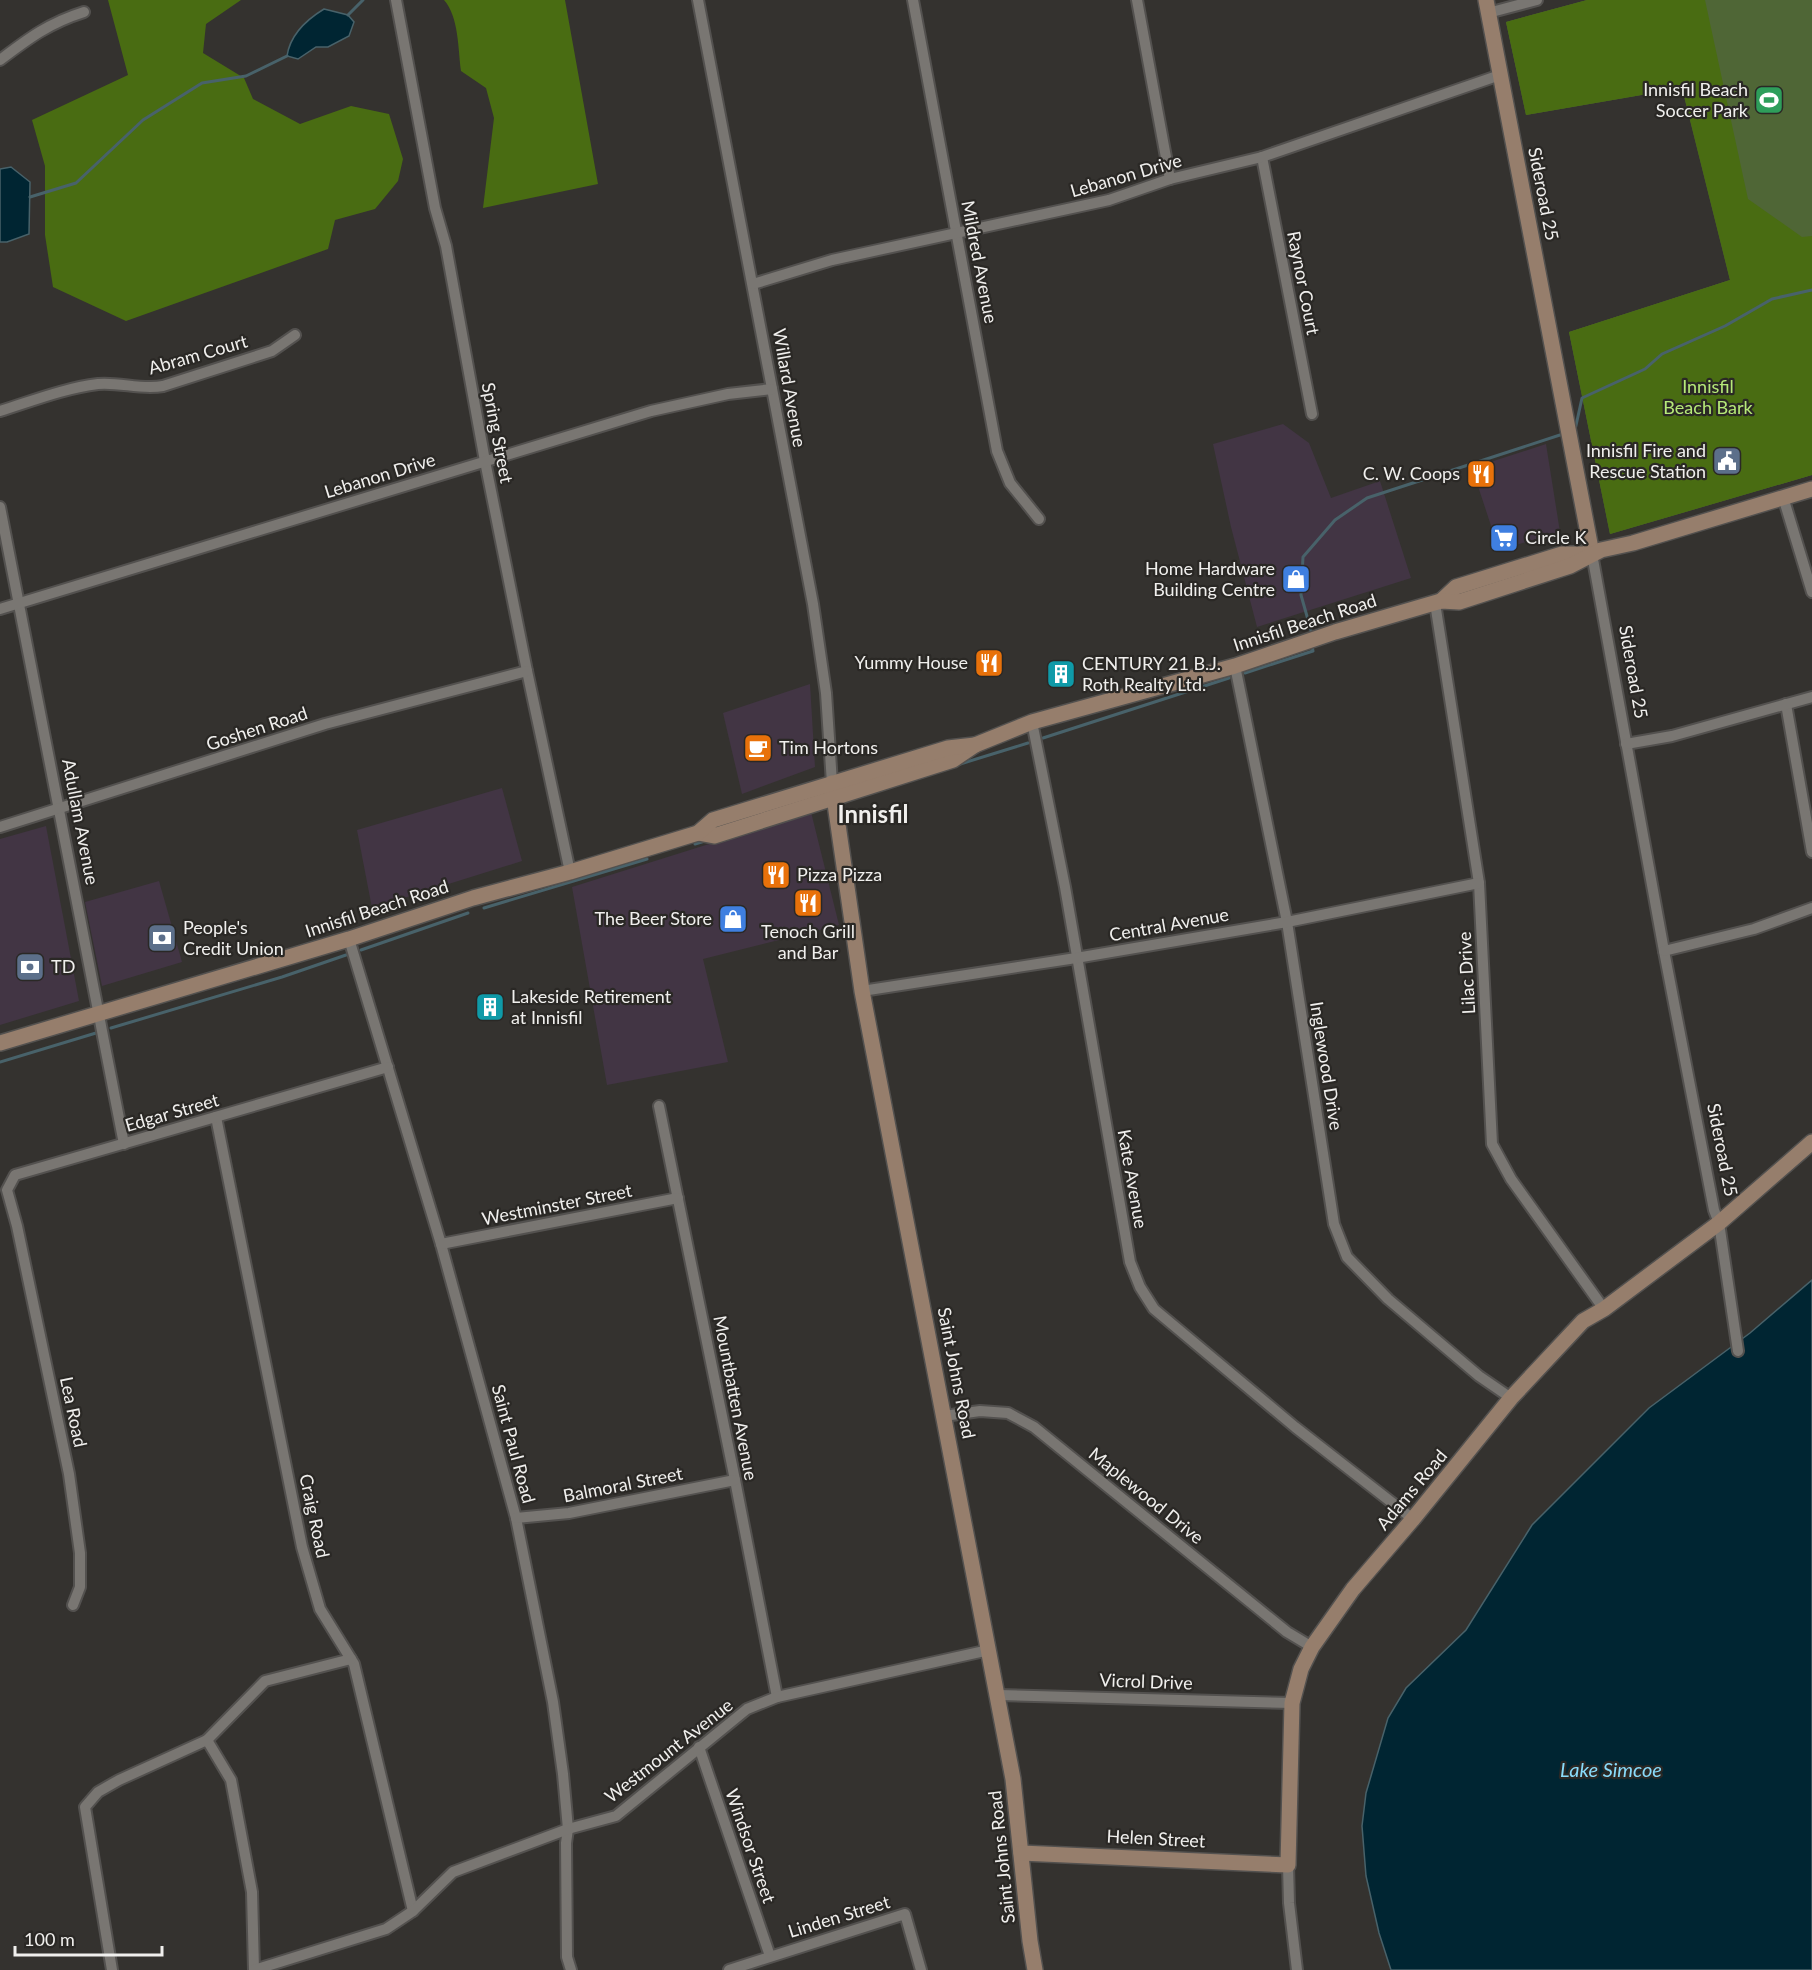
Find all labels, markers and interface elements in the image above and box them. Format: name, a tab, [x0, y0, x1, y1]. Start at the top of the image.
place label: Innisfil Beach Soccer Park	[1643, 78, 1749, 121]
sports icon: Innisfil Beach Soccer Park	[1753, 84, 1785, 116]
street label: Sideroad 25	[1524, 145, 1564, 242]
street label: Lebanon Drive	[1067, 149, 1184, 201]
street label: Mildred Avenue	[957, 199, 1003, 325]
street label: Raynor Court	[1283, 229, 1325, 337]
street label: Willard Avenue	[769, 327, 811, 449]
street label: Abram Court	[146, 329, 250, 379]
park label: Innisfil Beach Bark	[1663, 375, 1754, 418]
street label: Spring Street	[477, 381, 519, 485]
place label: Innisfil Fire and Rescue Station	[1586, 439, 1706, 482]
public building icon: Innisfil Fire and Rescue Station	[1711, 445, 1743, 477]
street label: Lebanon Drive	[322, 448, 438, 502]
restaurant icon: C. W. Coops	[1465, 458, 1497, 490]
place label: C. W. Coops	[1363, 462, 1460, 484]
supermarket icon: Circle K	[1488, 522, 1520, 554]
place label: Circle K	[1525, 526, 1586, 548]
place label: Home Hardware Building Centre	[1145, 557, 1275, 600]
shop icon: Home Hardware Building Centre	[1280, 563, 1312, 595]
street label: Innisfil Beach Road	[1230, 589, 1379, 656]
street label: Sideroad 25	[1615, 623, 1653, 720]
restaurant icon: Yummy House	[973, 647, 1005, 679]
place label: Yummy House	[854, 651, 968, 673]
place label: CENTURY 21 B.J. Roth Realty Ltd.	[1082, 652, 1221, 695]
building icon: CENTURY 21 B.J. Roth Realty Ltd.	[1045, 658, 1077, 690]
street label: Goshen Road	[203, 701, 310, 755]
cafe icon: Tim Hortons	[742, 732, 774, 764]
place label: Tim Hortons	[779, 736, 878, 758]
street label: Adullam Avenue	[58, 757, 104, 887]
district label: Innisfil	[837, 799, 909, 828]
restaurant icon: Pizza Pizza	[760, 859, 792, 891]
place label: Pizza Pizza	[797, 863, 882, 885]
street label: Innisfil Beach Road	[302, 875, 451, 942]
restaurant icon: Tenoch Grill and Bar	[792, 887, 824, 919]
shop icon: The Beer Store	[717, 903, 749, 935]
street label: Central Avenue	[1107, 903, 1230, 945]
place label: The Beer Store	[594, 907, 712, 929]
place label: People's Credit Union	[183, 916, 284, 959]
place label: Tenoch Grill and Bar	[761, 920, 855, 963]
bank icon: People's Credit Union	[146, 922, 178, 954]
street label: Lilac Drive	[1453, 931, 1479, 1015]
bank icon: TD	[14, 951, 46, 983]
place label: TD	[51, 955, 75, 977]
place label: Lakeside Retirement at Innisfil	[511, 985, 672, 1028]
building icon: Lakeside Retirement at Innisfil	[474, 991, 506, 1023]
street label: Inglewood Drive	[1306, 1000, 1348, 1132]
street label: Edgar Street	[122, 1088, 222, 1136]
street label: Sideroad 25	[1703, 1101, 1743, 1198]
street label: Kate Avenue	[1113, 1128, 1153, 1230]
street label: Westminster Street	[480, 1179, 634, 1229]
street label: Saint Johns Road	[933, 1305, 980, 1440]
street label: Mountbatten Avenue	[709, 1314, 763, 1482]
street label: Lea Road	[56, 1374, 92, 1449]
street label: Saint Paul Road	[488, 1382, 540, 1506]
street label: Maplewood Drive	[1085, 1442, 1208, 1548]
street label: Adams Road	[1371, 1445, 1451, 1534]
street label: Balmoral Street	[561, 1462, 685, 1506]
street label: Craig Road	[295, 1472, 335, 1560]
street label: Vicrol Drive	[1099, 1668, 1193, 1694]
street label: Westmount Avenue	[600, 1693, 737, 1807]
water label: Lake Simcoe	[1560, 1757, 1662, 1781]
street label: Windsor Street	[721, 1786, 781, 1906]
street label: Saint Johns Road	[983, 1790, 1019, 1925]
street label: Helen Street	[1106, 1824, 1206, 1852]
street label: Linden Street	[785, 1890, 893, 1942]
scale bar	[15, 1919, 162, 1957]
text: 100 m	[24, 1928, 75, 1950]

